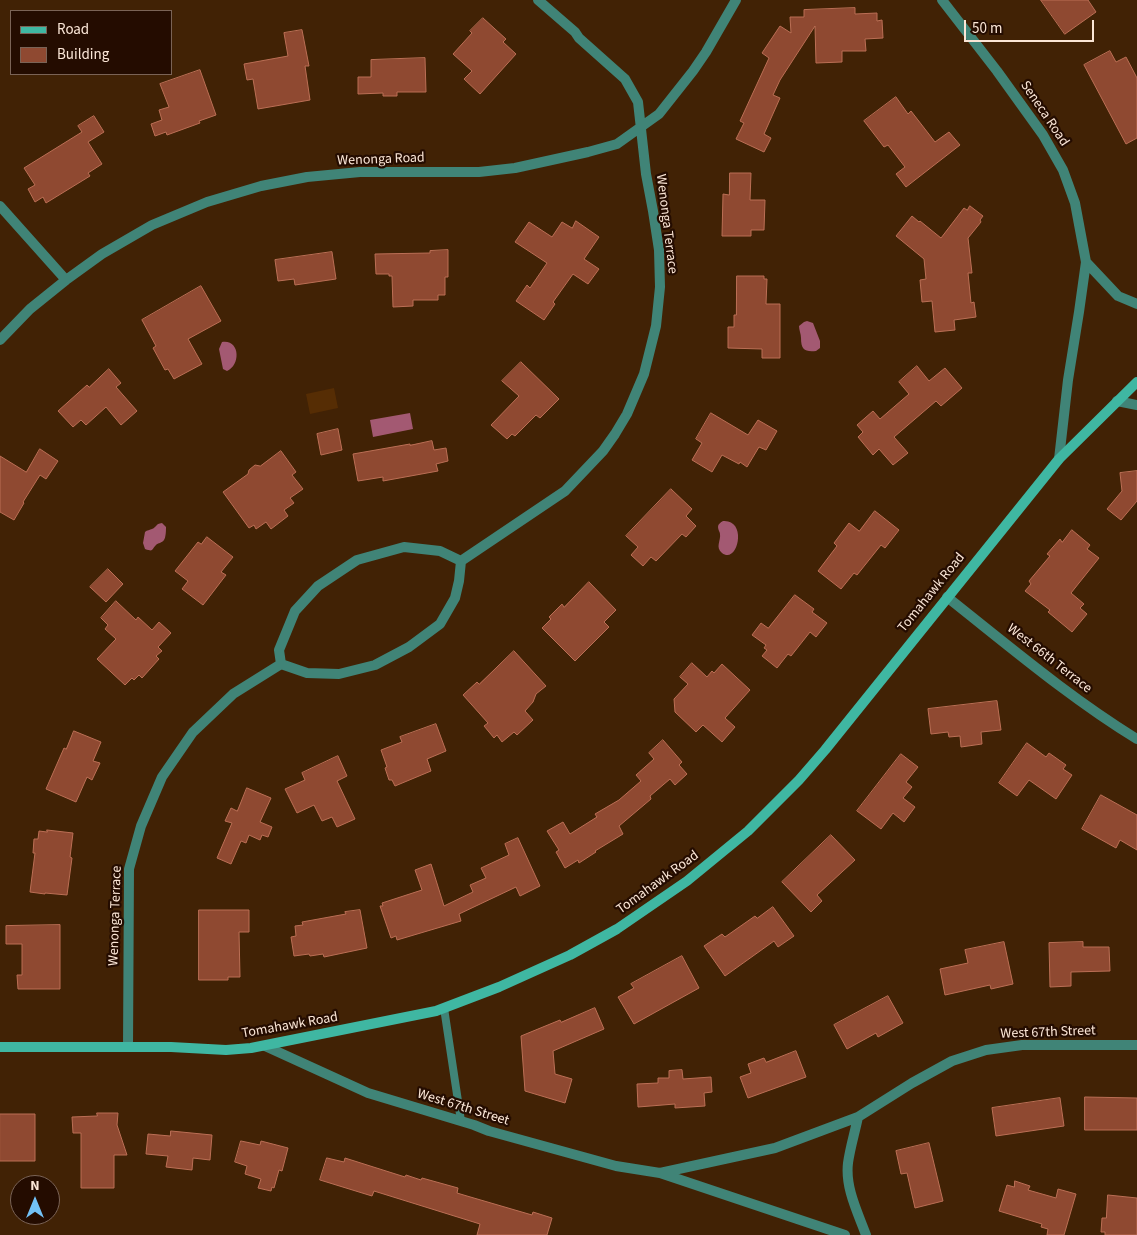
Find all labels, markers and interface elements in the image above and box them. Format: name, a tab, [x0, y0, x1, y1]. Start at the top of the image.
legend	[10, 10, 172, 75]
scale bar	[967, 10, 1097, 42]
text: 50 m	[972, 18, 1002, 39]
text: Road	[57, 19, 89, 40]
text: Building	[57, 44, 109, 65]
street label: Seneca Road	[1016, 78, 1072, 150]
street label: Wenonga Road	[337, 150, 425, 170]
street label: Wenonga Terrace	[652, 173, 680, 275]
street label: Tomahawk Road	[895, 550, 969, 636]
street label: West 66th Terrace	[1003, 621, 1095, 697]
street label: Tomahawk Road	[614, 848, 702, 918]
street label: Wenonga Terrace	[106, 865, 126, 967]
street label: Tomahawk Road	[241, 1009, 339, 1043]
street label: West 67th Street	[1000, 1023, 1096, 1043]
street label: West 67th Street	[415, 1086, 511, 1130]
north arrow	[10, 1175, 60, 1225]
text: N	[30, 1176, 40, 1196]

